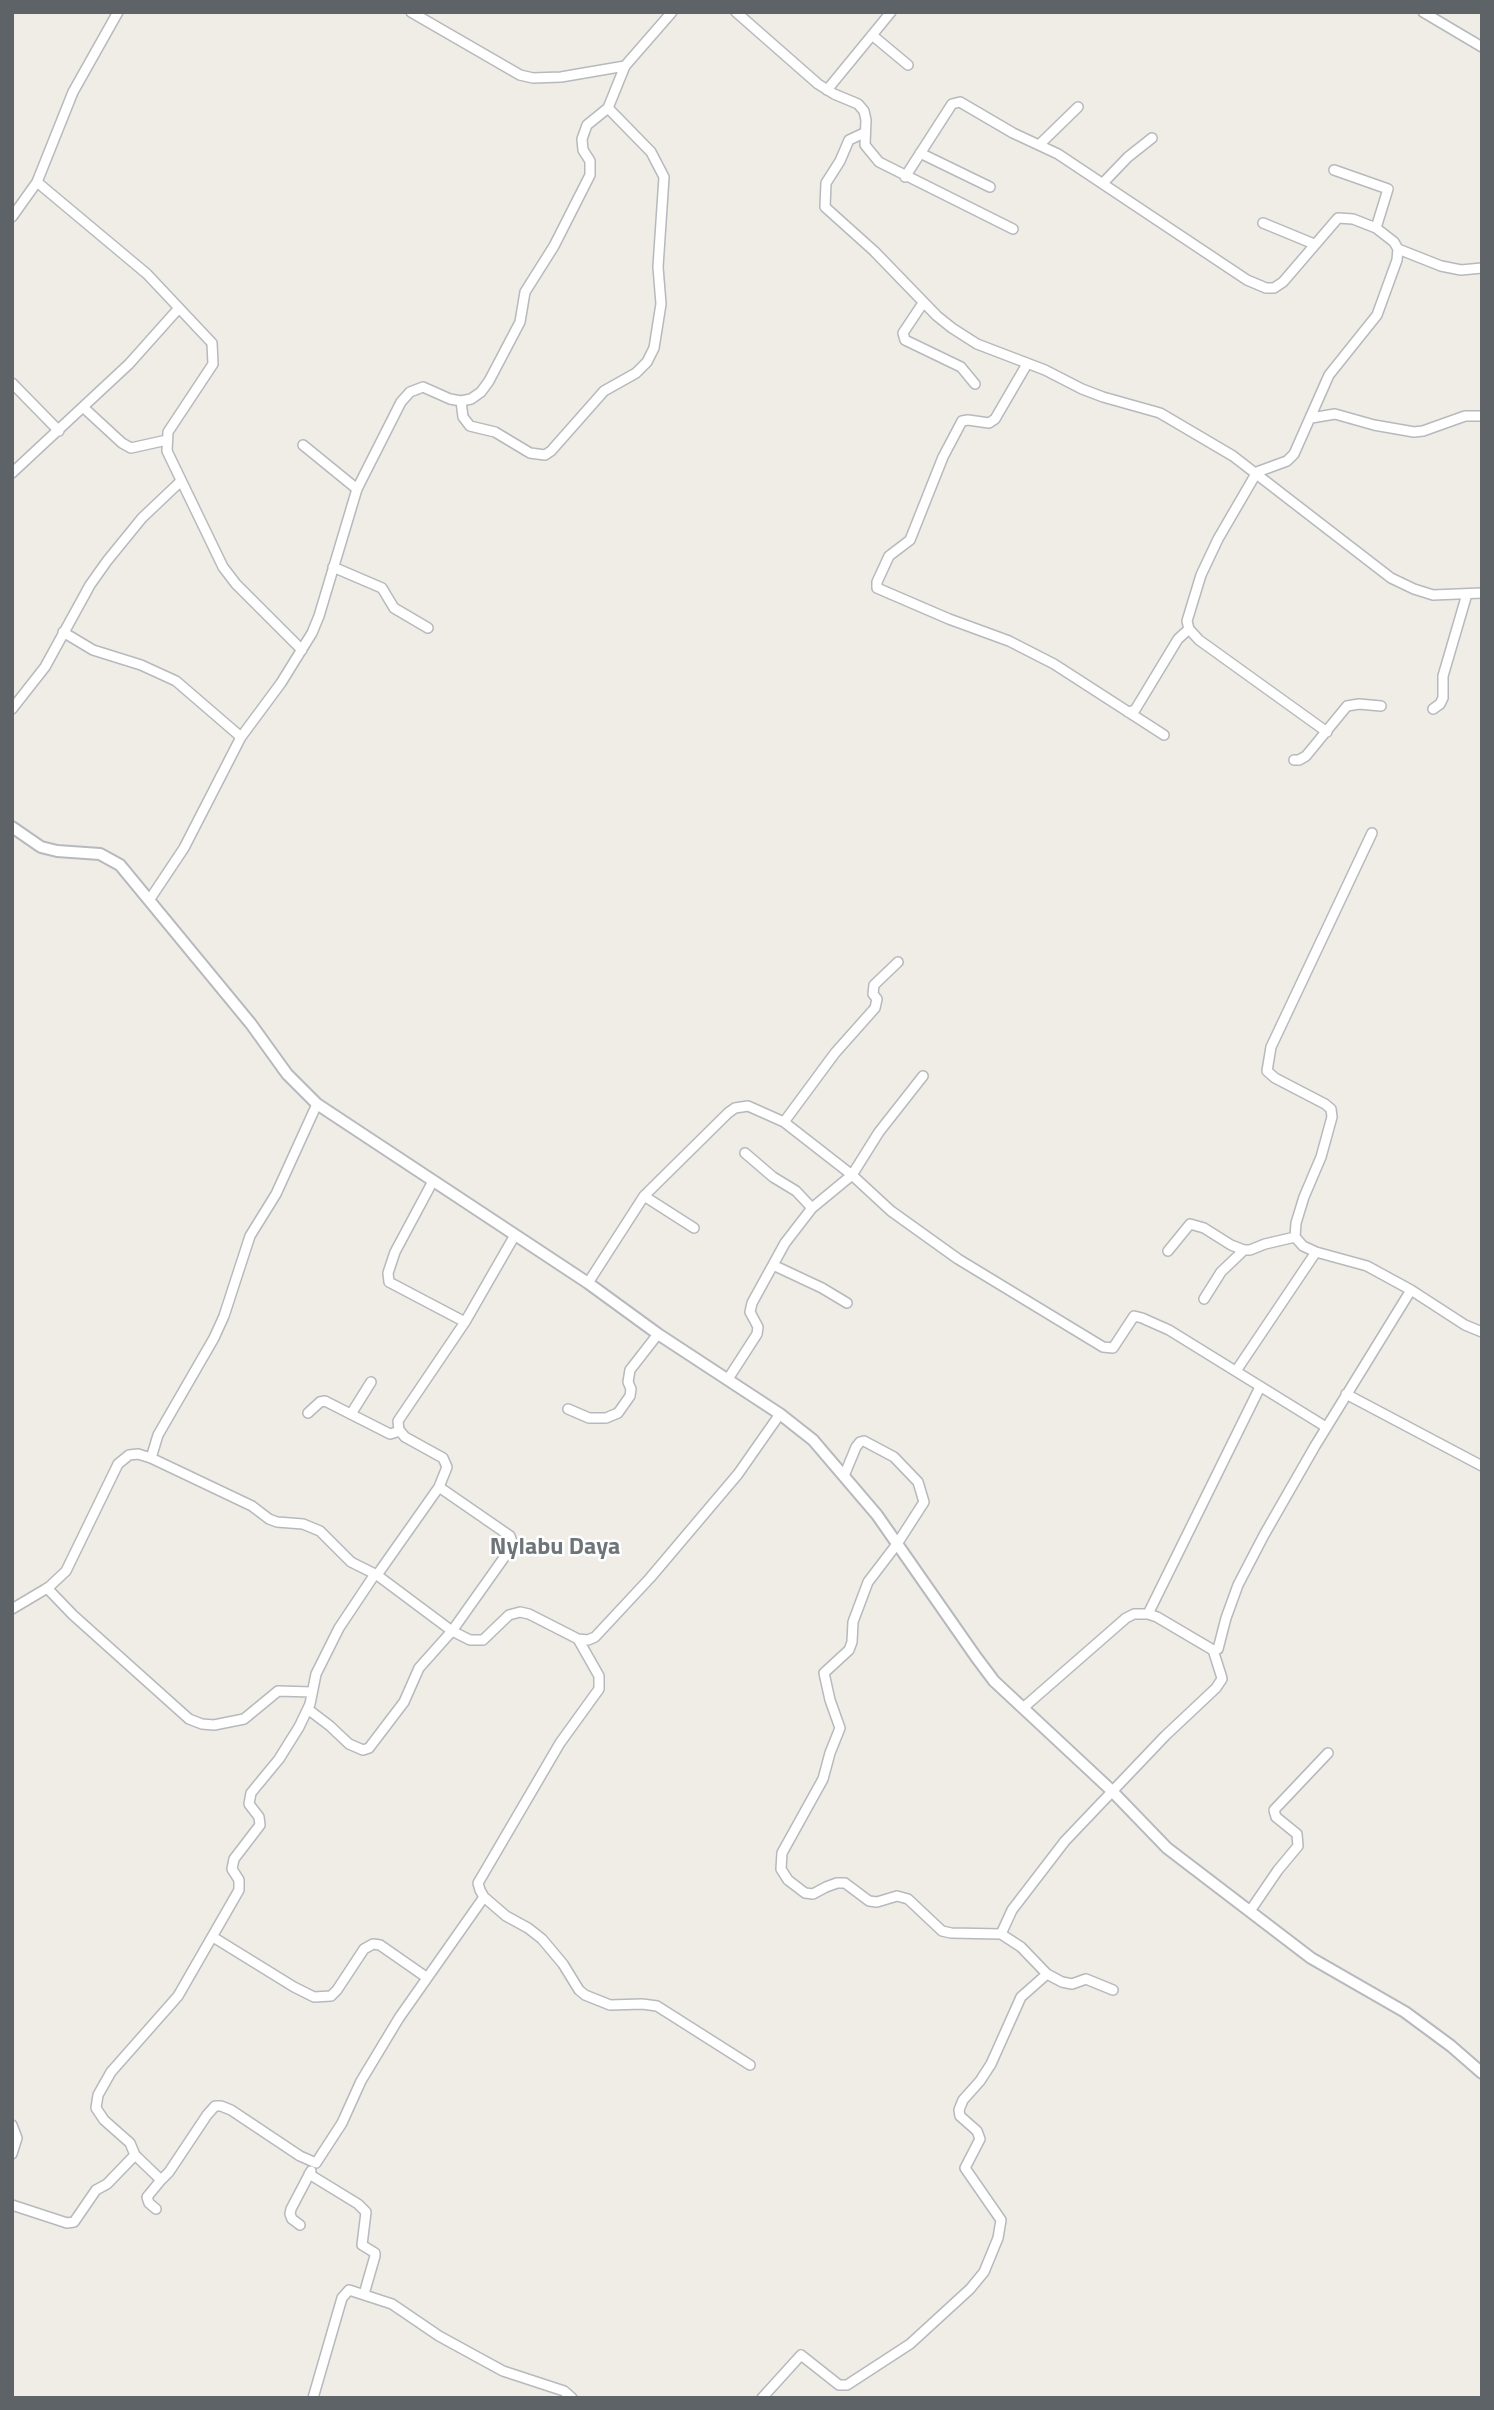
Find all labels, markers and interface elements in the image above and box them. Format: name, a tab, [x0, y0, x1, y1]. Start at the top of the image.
district label: Nylabu Daya	[490, 1534, 620, 1562]

